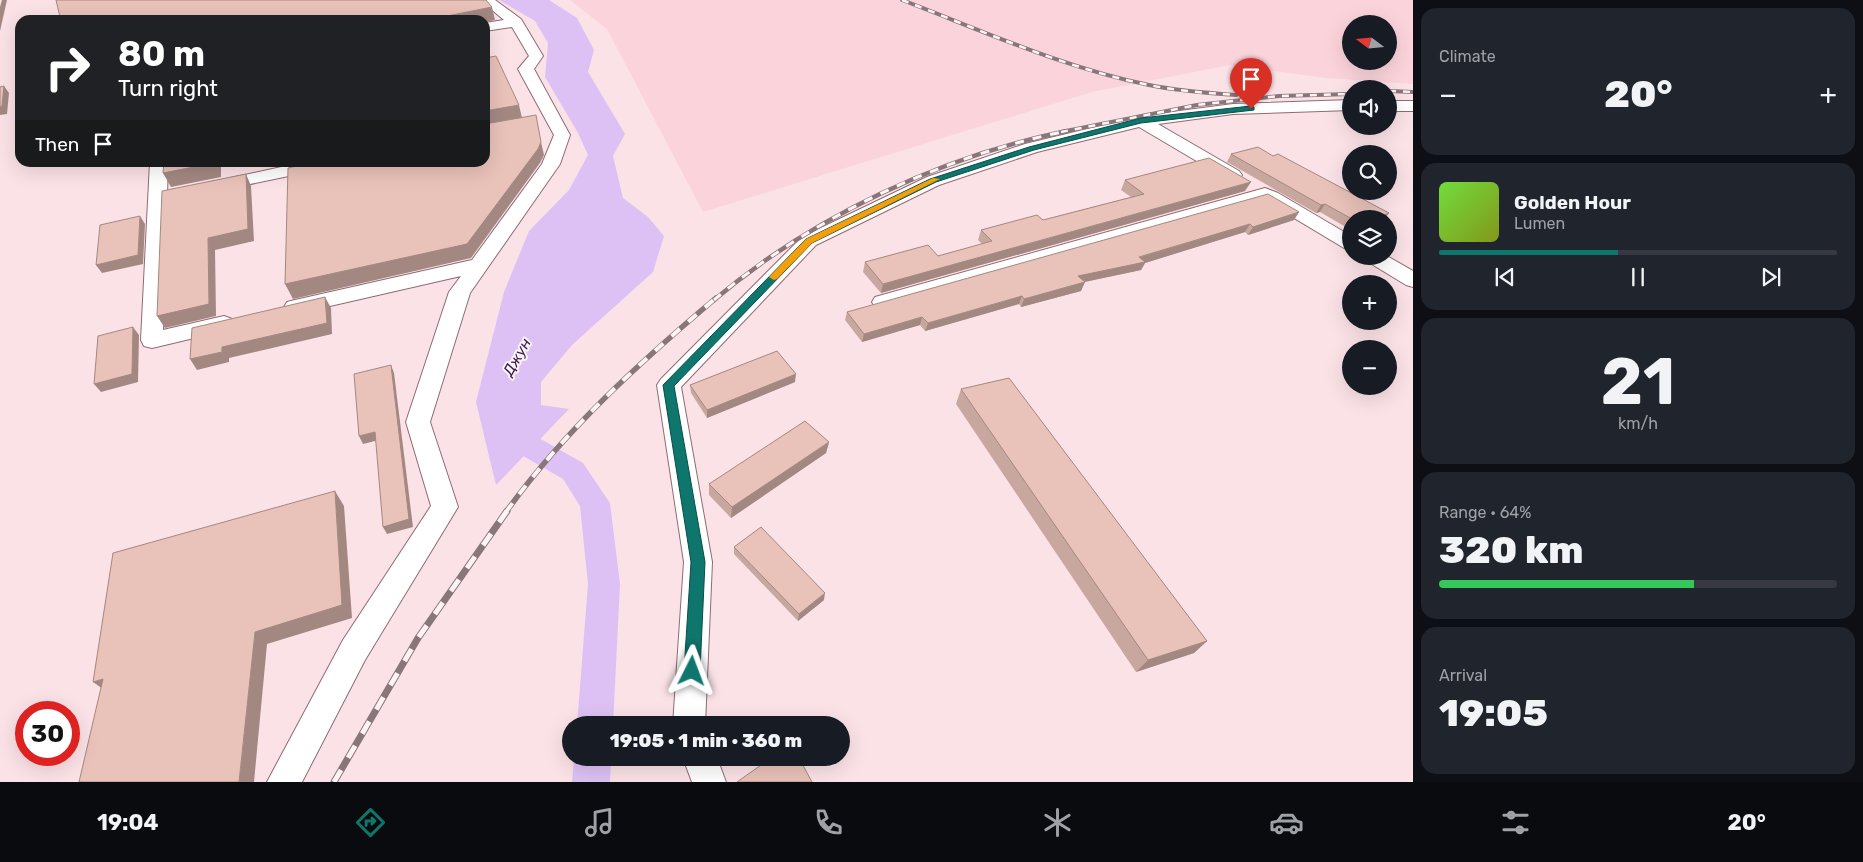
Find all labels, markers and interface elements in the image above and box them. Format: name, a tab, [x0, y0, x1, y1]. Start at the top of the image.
north arrow	[1342, 15, 1398, 70]
map controls	[1342, 15, 1397, 395]
text: 80 m	[118, 33, 205, 75]
icon: right	[35, 35, 100, 100]
text: Climate	[1439, 47, 1496, 66]
pin	[1230, 58, 1272, 109]
icon: arrive	[1237, 65, 1265, 93]
text: 20°	[1604, 71, 1673, 117]
text: Turn right	[118, 75, 218, 102]
text: −	[1439, 78, 1457, 111]
text: +	[1820, 78, 1837, 111]
button: sound	[1342, 80, 1397, 135]
icon: arrive	[89, 130, 117, 158]
text: Then	[35, 133, 79, 156]
button: search	[1342, 145, 1397, 200]
text: Golden Hour	[1514, 191, 1631, 214]
button: layers	[1342, 210, 1397, 265]
text: Lumen	[1514, 214, 1565, 233]
icon: previous	[1491, 263, 1519, 291]
icon: pause	[1624, 263, 1652, 291]
icon: next	[1757, 263, 1785, 291]
button: +	[1342, 275, 1397, 330]
water label: Джун	[499, 335, 535, 380]
button: −	[1342, 340, 1397, 395]
text: 21	[1601, 343, 1675, 420]
text: km/h	[1618, 414, 1658, 433]
text: Range · 64%	[1439, 503, 1531, 522]
text: 320 km	[1439, 527, 1583, 573]
position arrow	[665, 644, 717, 696]
text: Arrival	[1439, 666, 1487, 685]
text: 19:05	[1439, 690, 1548, 736]
speed limit sign: 30	[15, 701, 80, 766]
text: 19:05 · 1 min · 360 m	[610, 729, 802, 752]
icon: directions	[353, 805, 388, 840]
icon: music	[582, 805, 617, 840]
icon: phone	[811, 805, 846, 840]
icon: climate	[1040, 805, 1075, 840]
icon: car	[1269, 805, 1304, 840]
icon: filters	[1498, 805, 1533, 840]
text: 19:04	[97, 809, 159, 836]
text: 20°	[1728, 809, 1766, 836]

